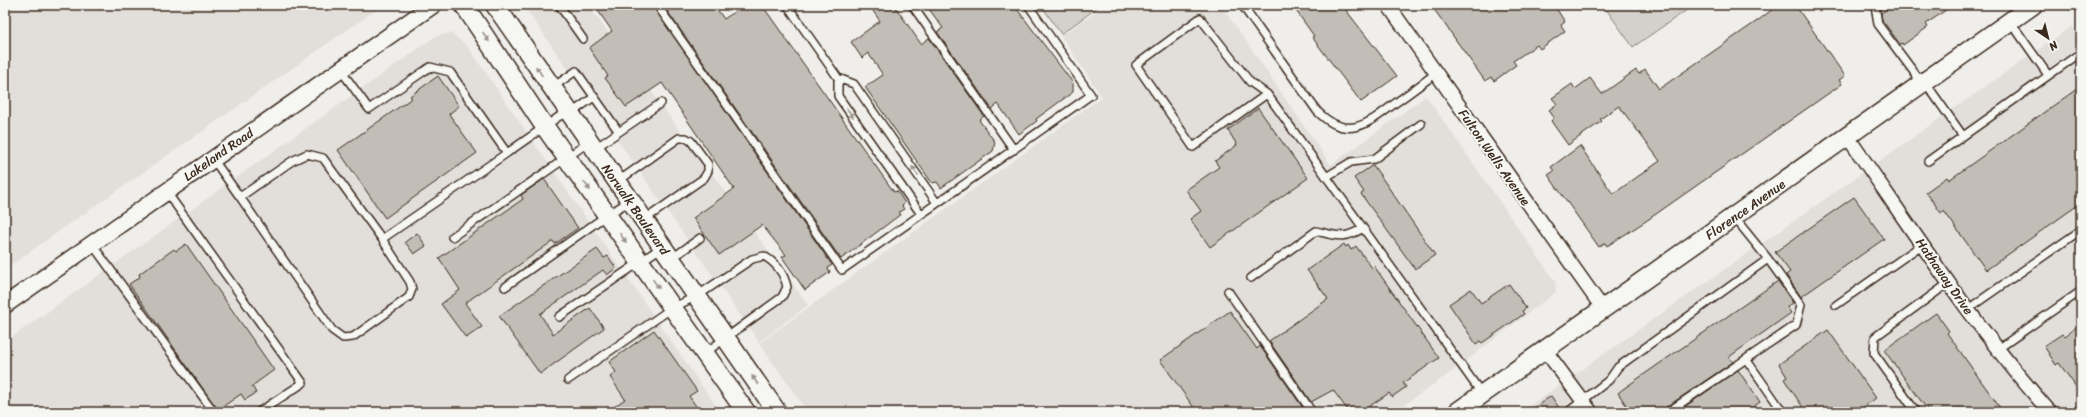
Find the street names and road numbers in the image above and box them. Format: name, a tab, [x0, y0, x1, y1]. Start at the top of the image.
street label: Fulton Wells Avenue	[1452, 104, 1537, 211]
street label: Lakeland Road	[178, 121, 259, 187]
street label: Norwalk Boulevard	[595, 159, 676, 261]
street label: Florence Avenue	[1700, 173, 1790, 246]
street label: Hathaway Drive	[1909, 233, 1980, 320]

